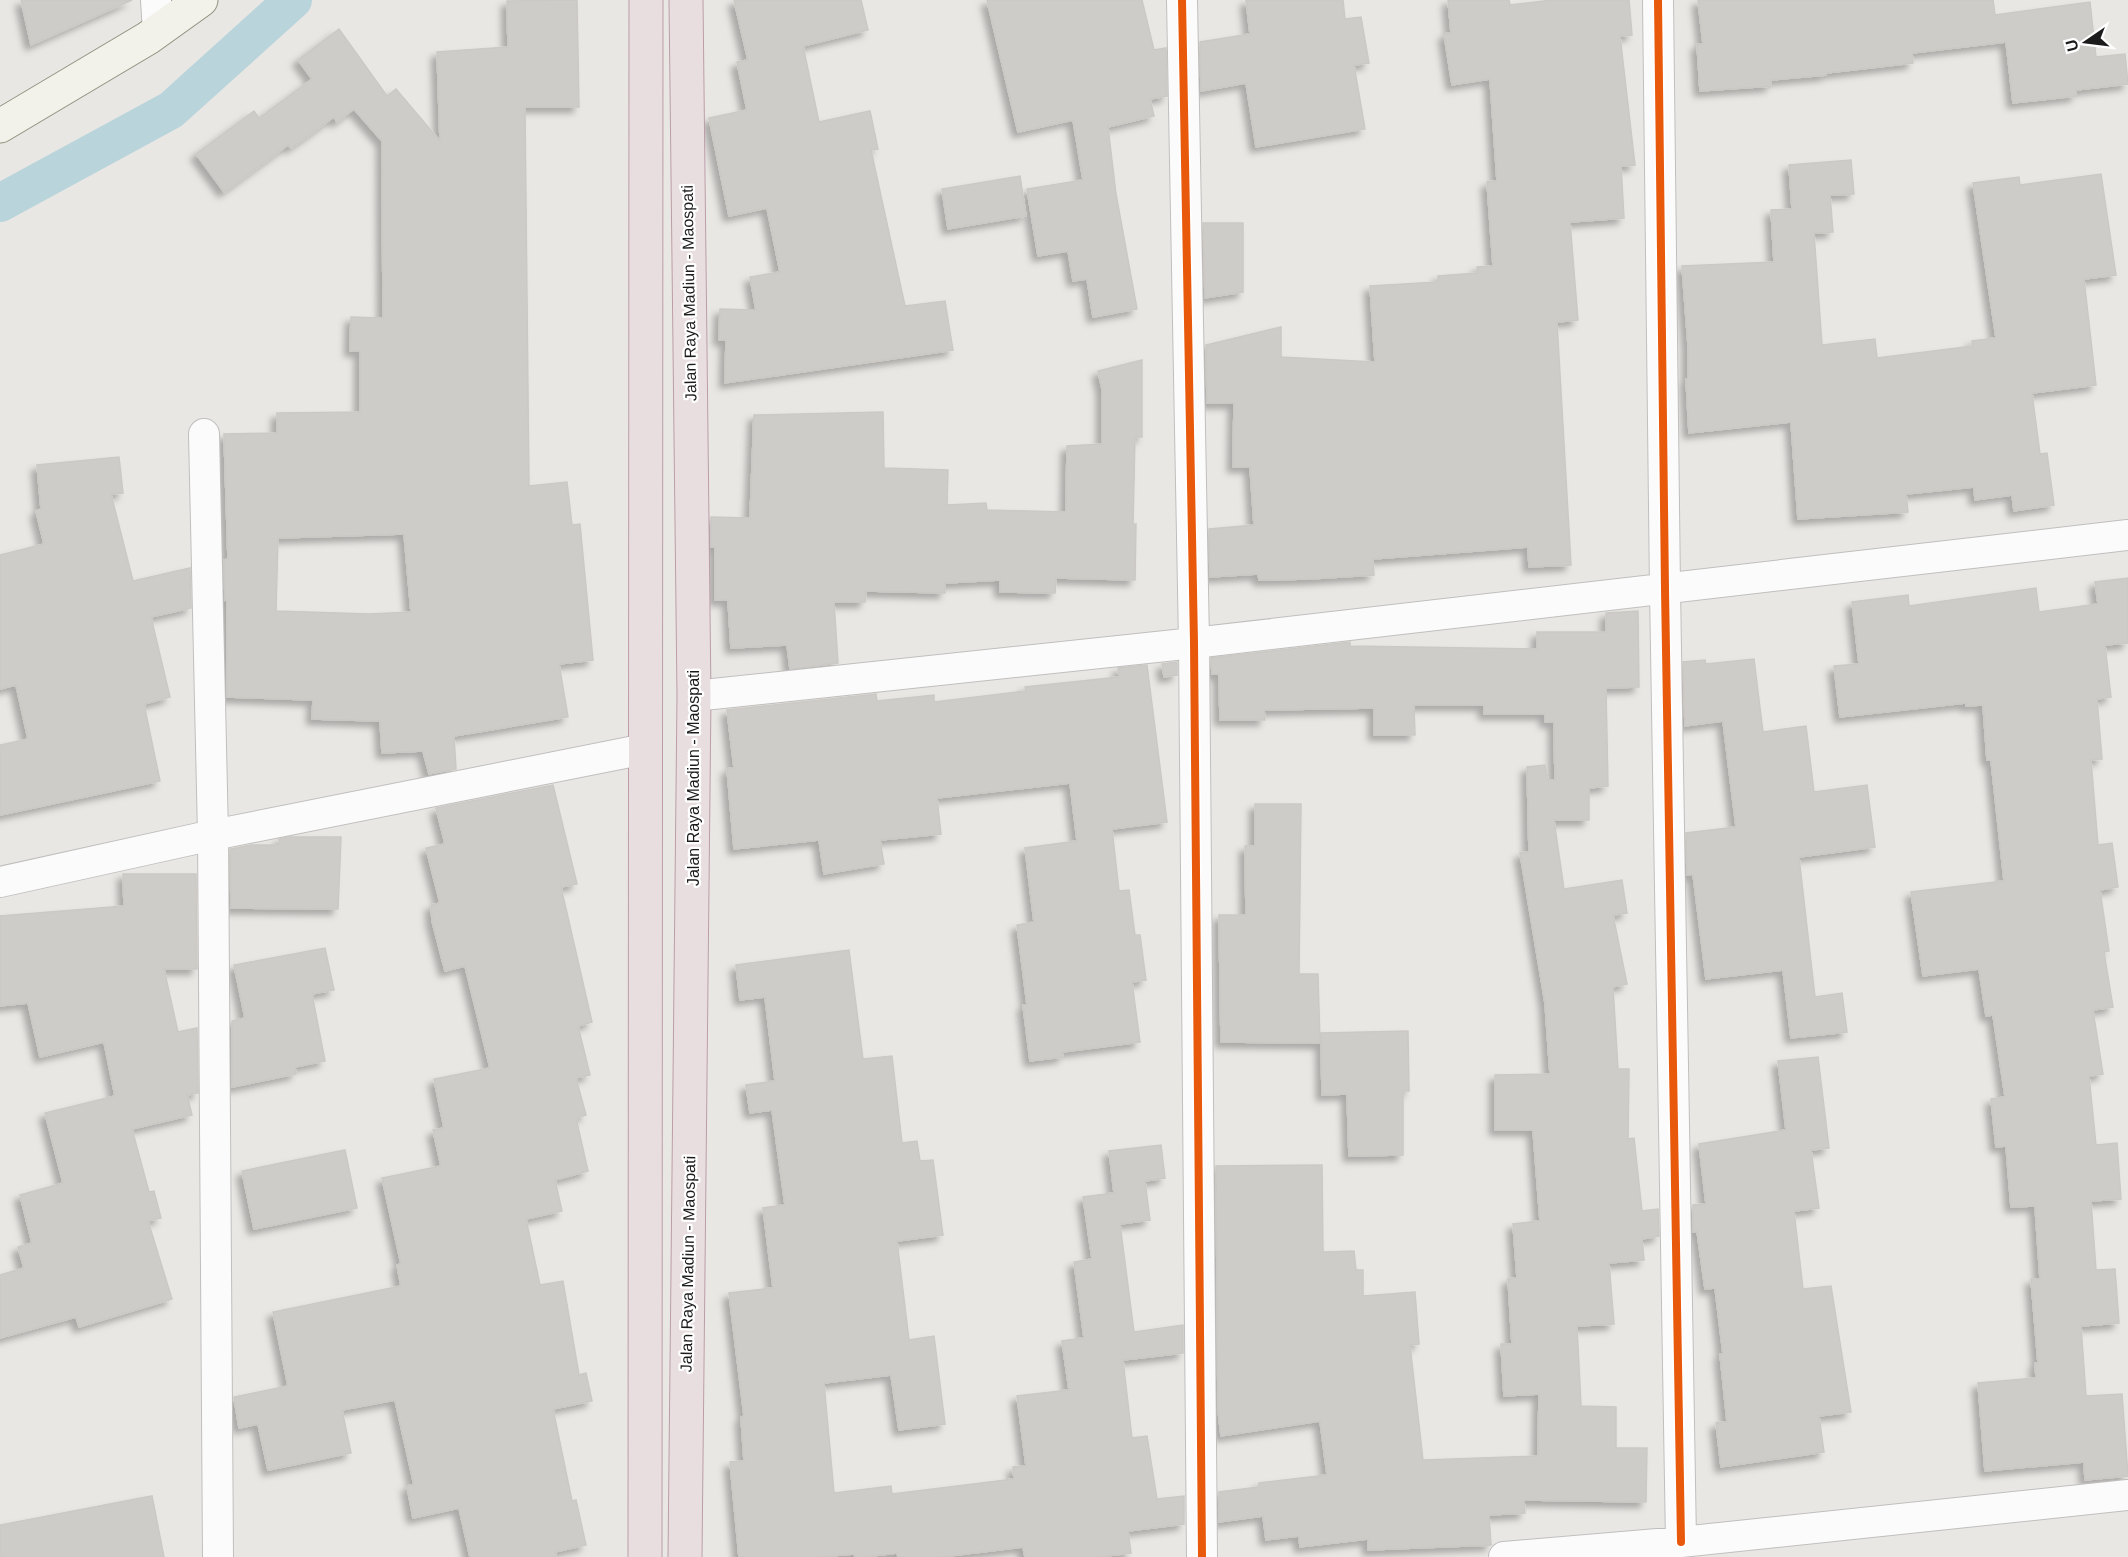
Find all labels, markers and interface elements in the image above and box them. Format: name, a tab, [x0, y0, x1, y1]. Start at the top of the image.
north arrow	[2056, 12, 2116, 72]
text: U	[2062, 38, 2082, 53]
street label: Jalan Raya Madiun - Maospati	[679, 185, 699, 401]
street label: Jalan Raya Madiun - Maospati	[685, 670, 702, 886]
street label: Jalan Raya Madiun - Maospati	[678, 1156, 698, 1372]

